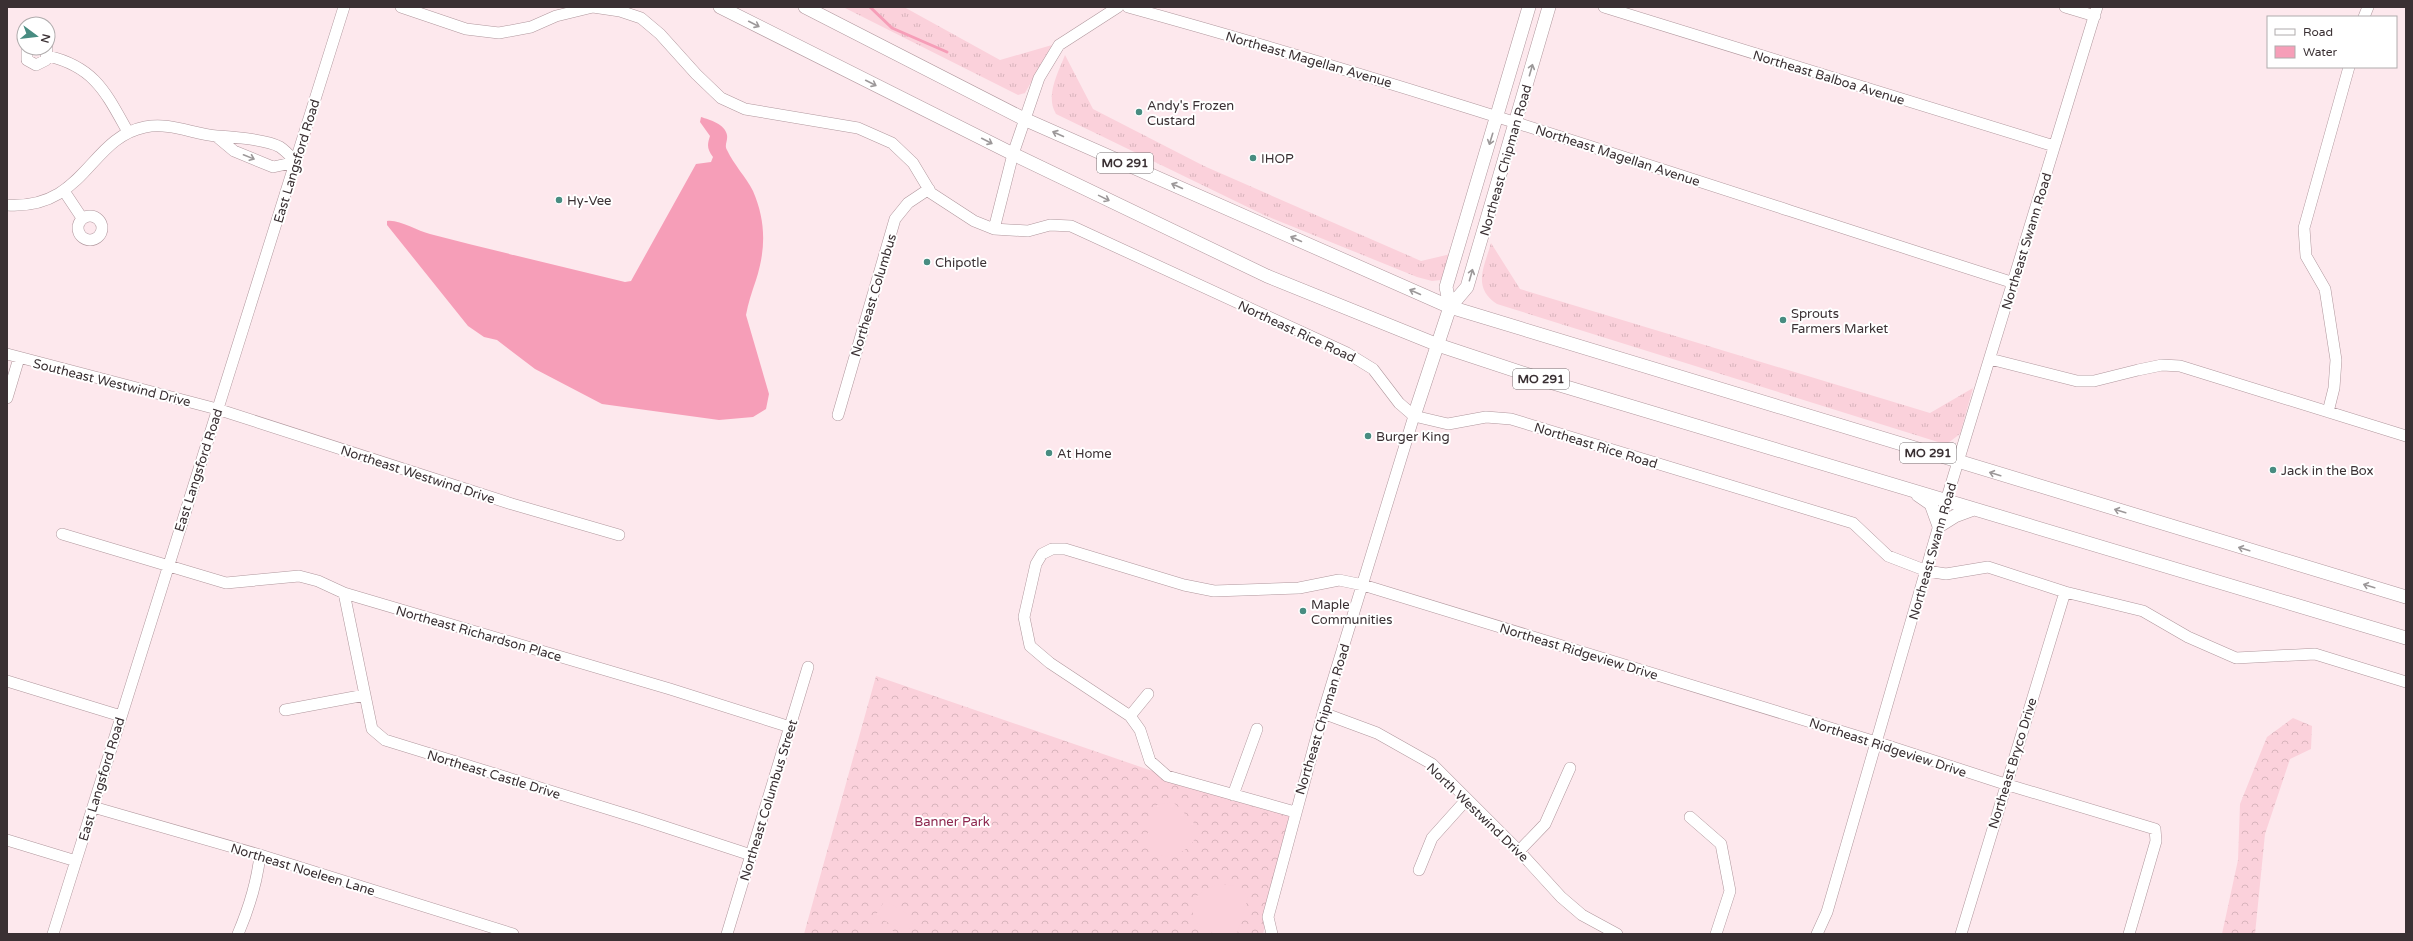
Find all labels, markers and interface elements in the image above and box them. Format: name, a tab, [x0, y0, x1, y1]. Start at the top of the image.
north arrow	[16, 16, 56, 56]
legend	[2267, 16, 2397, 68]
one-way arrow	[748, 21, 760, 29]
text: Road	[2303, 25, 2333, 39]
street label: Northeast Magellan Avenue	[1224, 29, 1394, 91]
text: N	[38, 33, 53, 44]
text: Water	[2303, 45, 2338, 59]
street label: Northeast Balboa Avenue	[1751, 47, 1907, 109]
one-way arrow	[1528, 63, 1535, 76]
one-way arrow	[864, 80, 876, 87]
street label: Northeast Chipman Road	[1477, 83, 1535, 238]
street label: East Langsford Road	[270, 97, 323, 225]
place label: Andy's Frozen Custard	[1147, 98, 1234, 129]
marker: Andy's Frozen Custard	[1134, 107, 1144, 117]
street label: Northeast Magellan Avenue	[1533, 122, 1702, 190]
one-way arrow	[1052, 130, 1064, 137]
one-way arrow	[1487, 132, 1495, 144]
one-way arrow	[981, 138, 993, 145]
place label: IHOP	[1261, 151, 1294, 167]
one-way arrow	[242, 153, 254, 161]
road number: MO 291	[1097, 153, 1153, 173]
marker: IHOP	[1248, 153, 1258, 163]
street label: Northeast Swann Road	[1999, 171, 2055, 312]
one-way arrow	[1171, 182, 1183, 190]
place label: Hy-Vee	[567, 193, 611, 209]
marker: Hy-Vee	[554, 195, 564, 205]
one-way arrow	[1098, 195, 1110, 202]
street label: Northeast Columbus	[848, 232, 900, 359]
one-way arrow	[1290, 235, 1302, 242]
place label: Chipotle	[935, 255, 987, 271]
marker: Chipotle	[922, 257, 932, 267]
one-way arrow	[1468, 269, 1475, 282]
one-way arrow	[1409, 287, 1421, 295]
street label: Northeast Rice Road	[1235, 298, 1358, 366]
place label: Sprouts Farmers Market	[1791, 306, 1888, 337]
marker: Sprouts Farmers Market	[1778, 315, 1788, 325]
street label: Southeast Westwind Drive	[31, 356, 192, 410]
road number: MO 291	[1513, 369, 1569, 389]
street label: East Langsford Road	[171, 407, 226, 534]
street label: Northeast Rice Road	[1532, 420, 1659, 472]
place label: Burger King	[1376, 429, 1450, 445]
marker: Burger King	[1363, 431, 1373, 441]
street label: Northeast Westwind Drive	[339, 442, 497, 507]
road number: MO 291	[1900, 443, 1956, 463]
place label: At Home	[1057, 446, 1112, 462]
marker: At Home	[1044, 448, 1054, 458]
place label: Jack in the Box	[2281, 463, 2374, 479]
marker: Jack in the Box	[2268, 465, 2278, 475]
one-way arrow	[1989, 470, 2002, 477]
street label: Northeast Swann Road	[1906, 481, 1960, 622]
one-way arrow	[2113, 507, 2126, 514]
one-way arrow	[2238, 545, 2251, 552]
one-way arrow	[2362, 582, 2375, 589]
place label: Maple Communities	[1311, 597, 1392, 628]
street label: Northeast Richardson Place	[394, 603, 563, 665]
marker: Maple Communities	[1298, 606, 1308, 616]
street label: Northeast Ridgeview Drive	[1498, 620, 1660, 684]
street label: Northeast Chipman Road	[1292, 642, 1354, 797]
street label: Northeast Bryco Drive	[1985, 696, 2041, 831]
street label: East Langsford Road	[75, 715, 128, 843]
street label: Northeast Ridgeview Drive	[1807, 715, 1968, 781]
street label: Northeast Columbus Street	[737, 718, 801, 883]
street label: Northeast Castle Drive	[425, 747, 562, 803]
street label: North Westwind Drive	[1423, 760, 1532, 866]
park label: Banner Park	[914, 814, 990, 830]
street label: Northeast Noeleen Lane	[229, 840, 377, 900]

